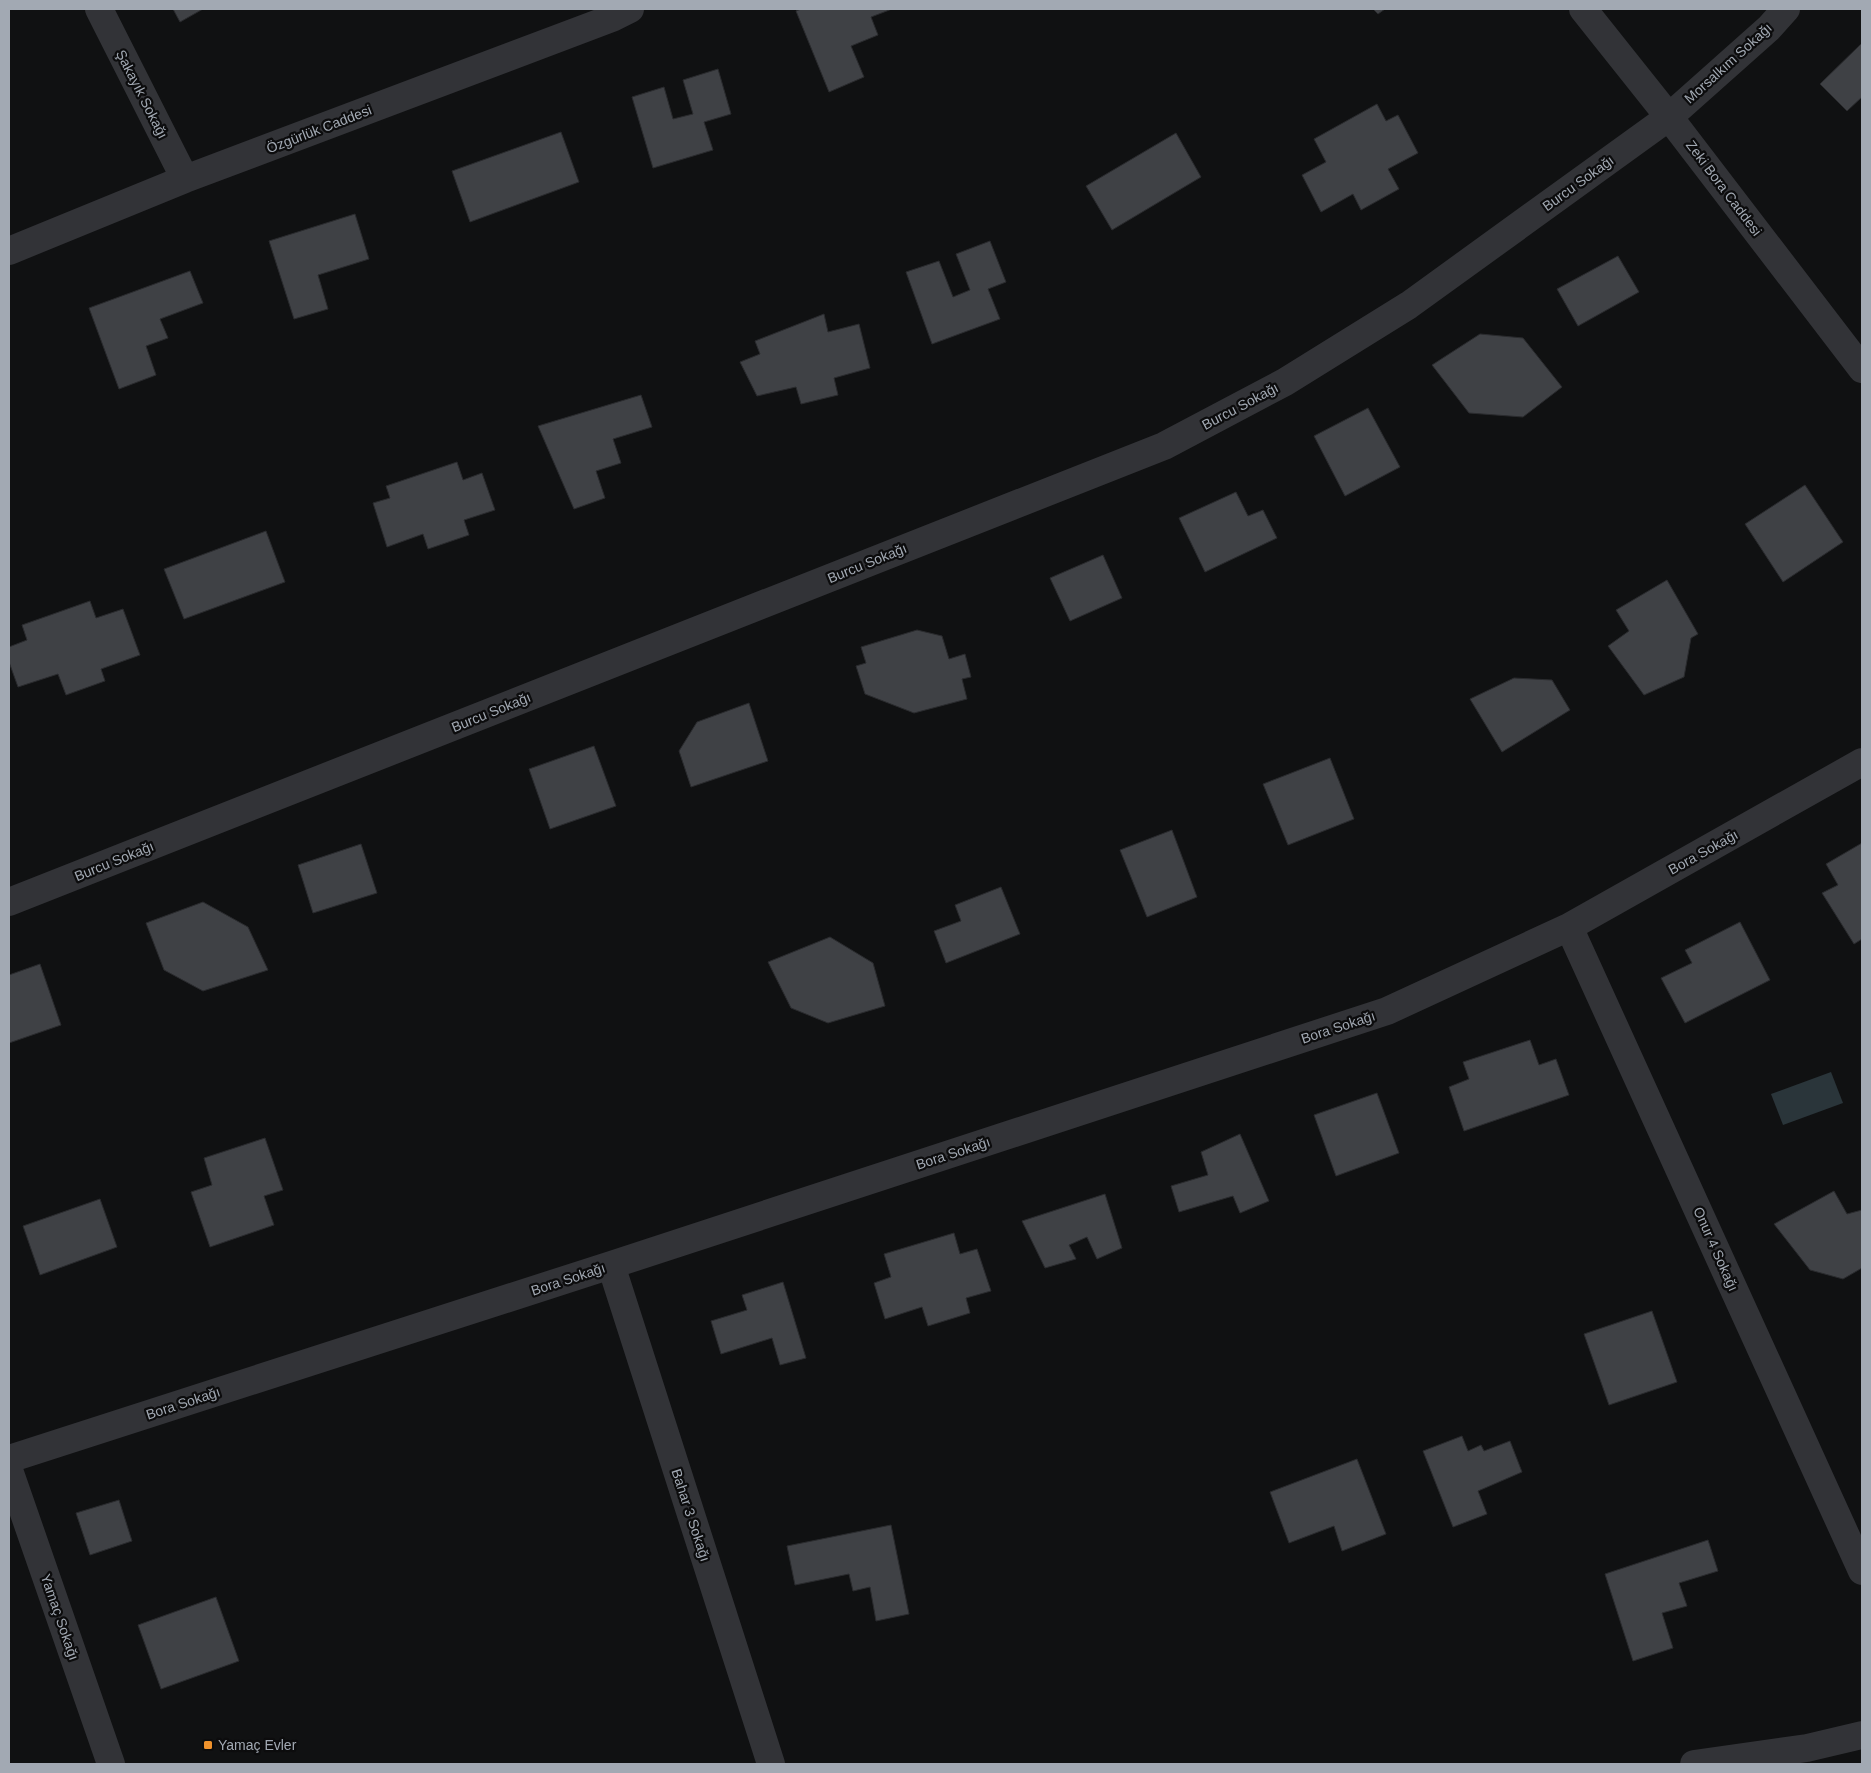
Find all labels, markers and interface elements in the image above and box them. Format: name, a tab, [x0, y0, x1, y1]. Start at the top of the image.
street label: Morsalkım Sokağı	[1681, 20, 1775, 106]
street label: Şakayık Sokağı	[113, 47, 171, 141]
street label: Özgürlük Caddesi	[264, 101, 374, 156]
street label: Zeki Bora Caddesi	[1683, 137, 1765, 239]
street label: Burcu Sokağı	[1539, 152, 1617, 214]
street label: Burcu Sokağı	[1199, 379, 1281, 433]
street label: Burcu Sokağı	[825, 540, 909, 586]
street label: Burcu Sokağı	[449, 689, 533, 735]
street label: Bora Sokağı	[1665, 826, 1741, 878]
street label: Burcu Sokağı	[72, 838, 156, 884]
street label: Bora Sokağı	[1299, 1007, 1377, 1047]
street label: Bora Sokağı	[914, 1133, 992, 1173]
street label: Onur 4 Sokağı	[1690, 1205, 1742, 1293]
street label: Bora Sokağı	[529, 1259, 607, 1299]
street label: Bora Sokağı	[144, 1383, 222, 1423]
street label: Bahar 3 Sokağı	[668, 1467, 714, 1563]
street label: Yamaç Sokağı	[38, 1572, 82, 1662]
place label: Yamaç Evler	[218, 1737, 297, 1753]
marker: Yamaç Evler	[202, 1739, 214, 1751]

